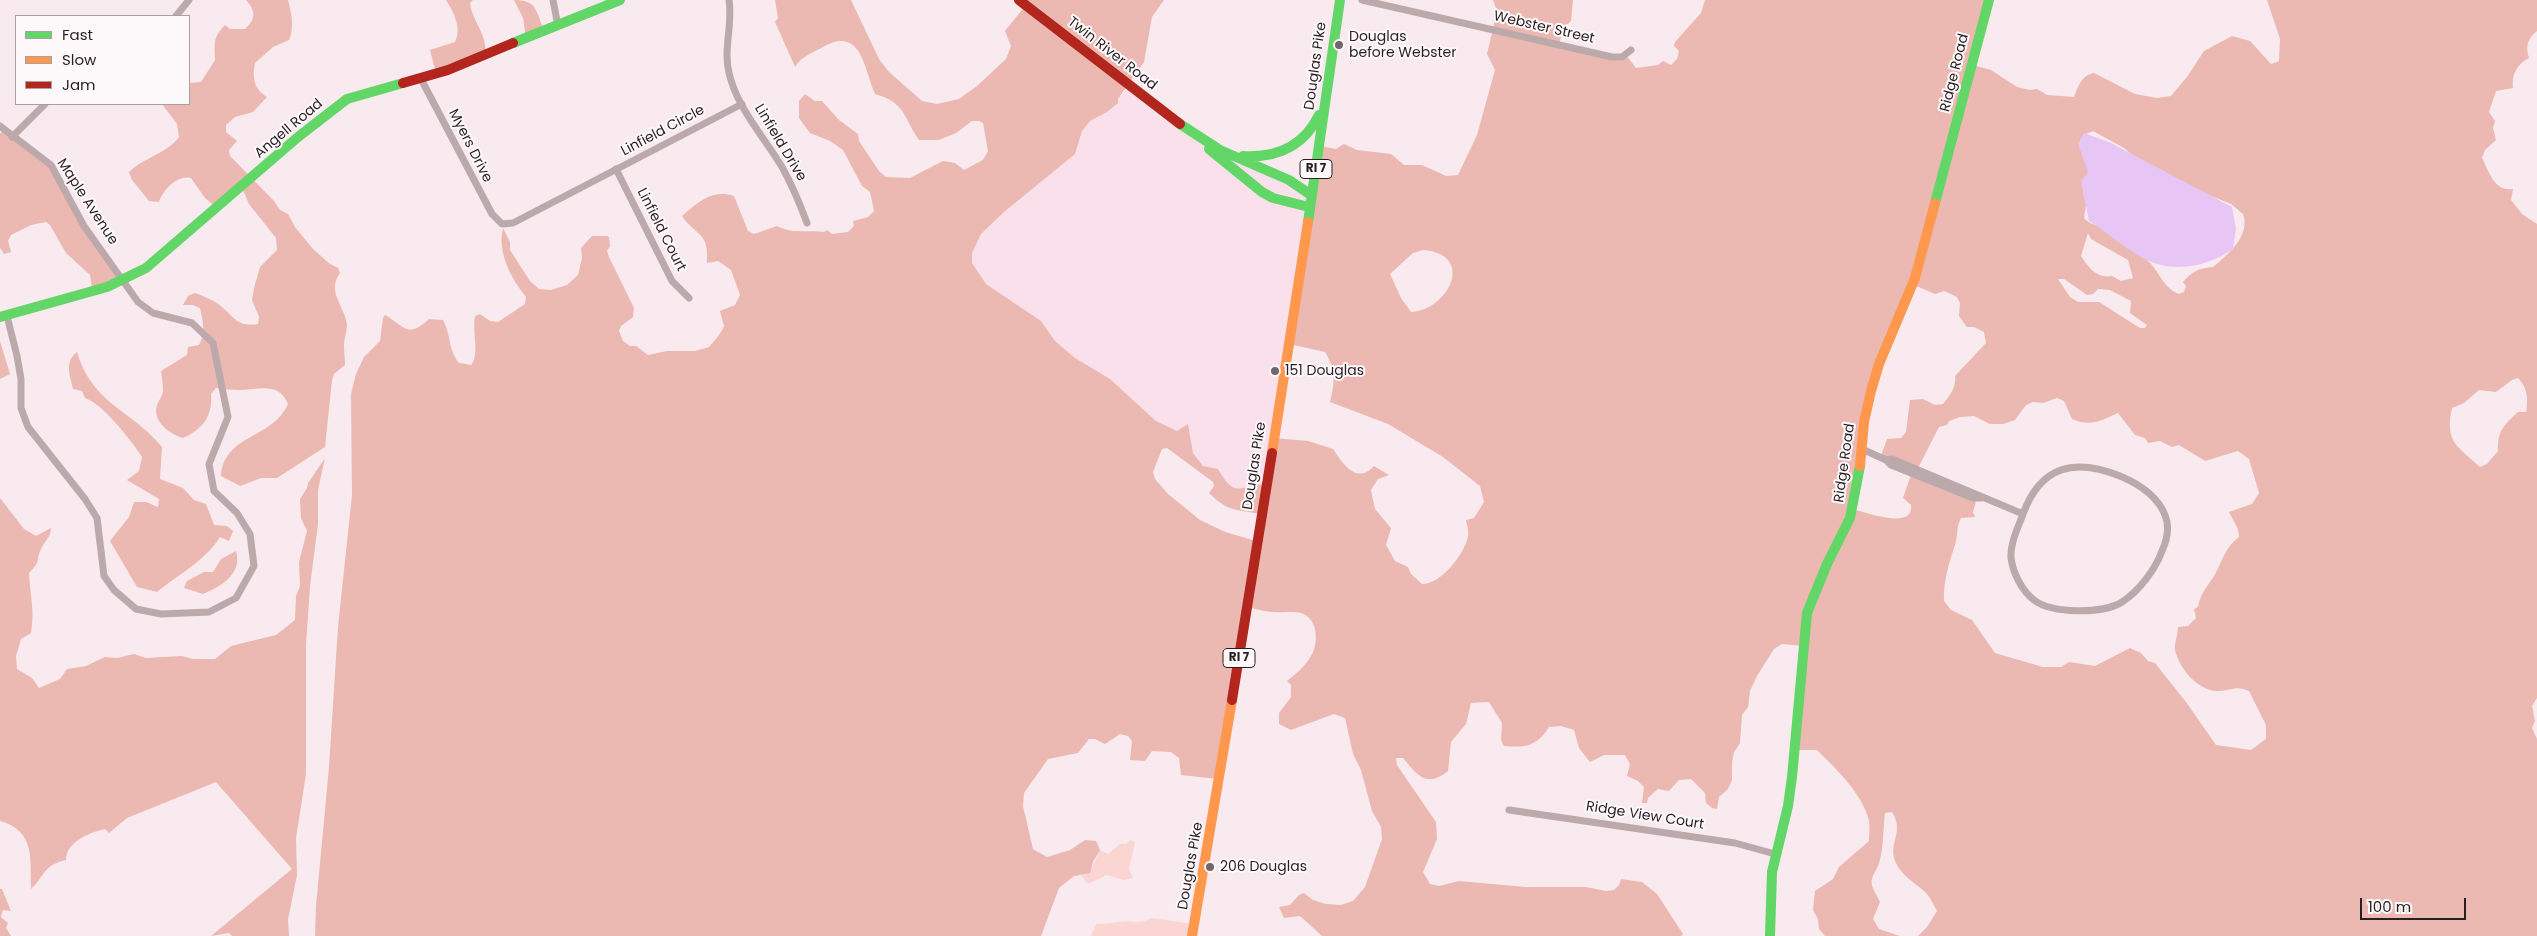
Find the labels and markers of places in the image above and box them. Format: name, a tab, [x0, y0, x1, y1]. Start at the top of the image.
place label: Douglas before Webster	[1349, 29, 1456, 62]
marker: Douglas before Webster	[1333, 39, 1345, 51]
place label: 151 Douglas	[1285, 363, 1364, 379]
marker: 151 Douglas	[1269, 365, 1281, 377]
place label: 206 Douglas	[1220, 859, 1307, 875]
marker: 206 Douglas	[1204, 861, 1216, 873]

